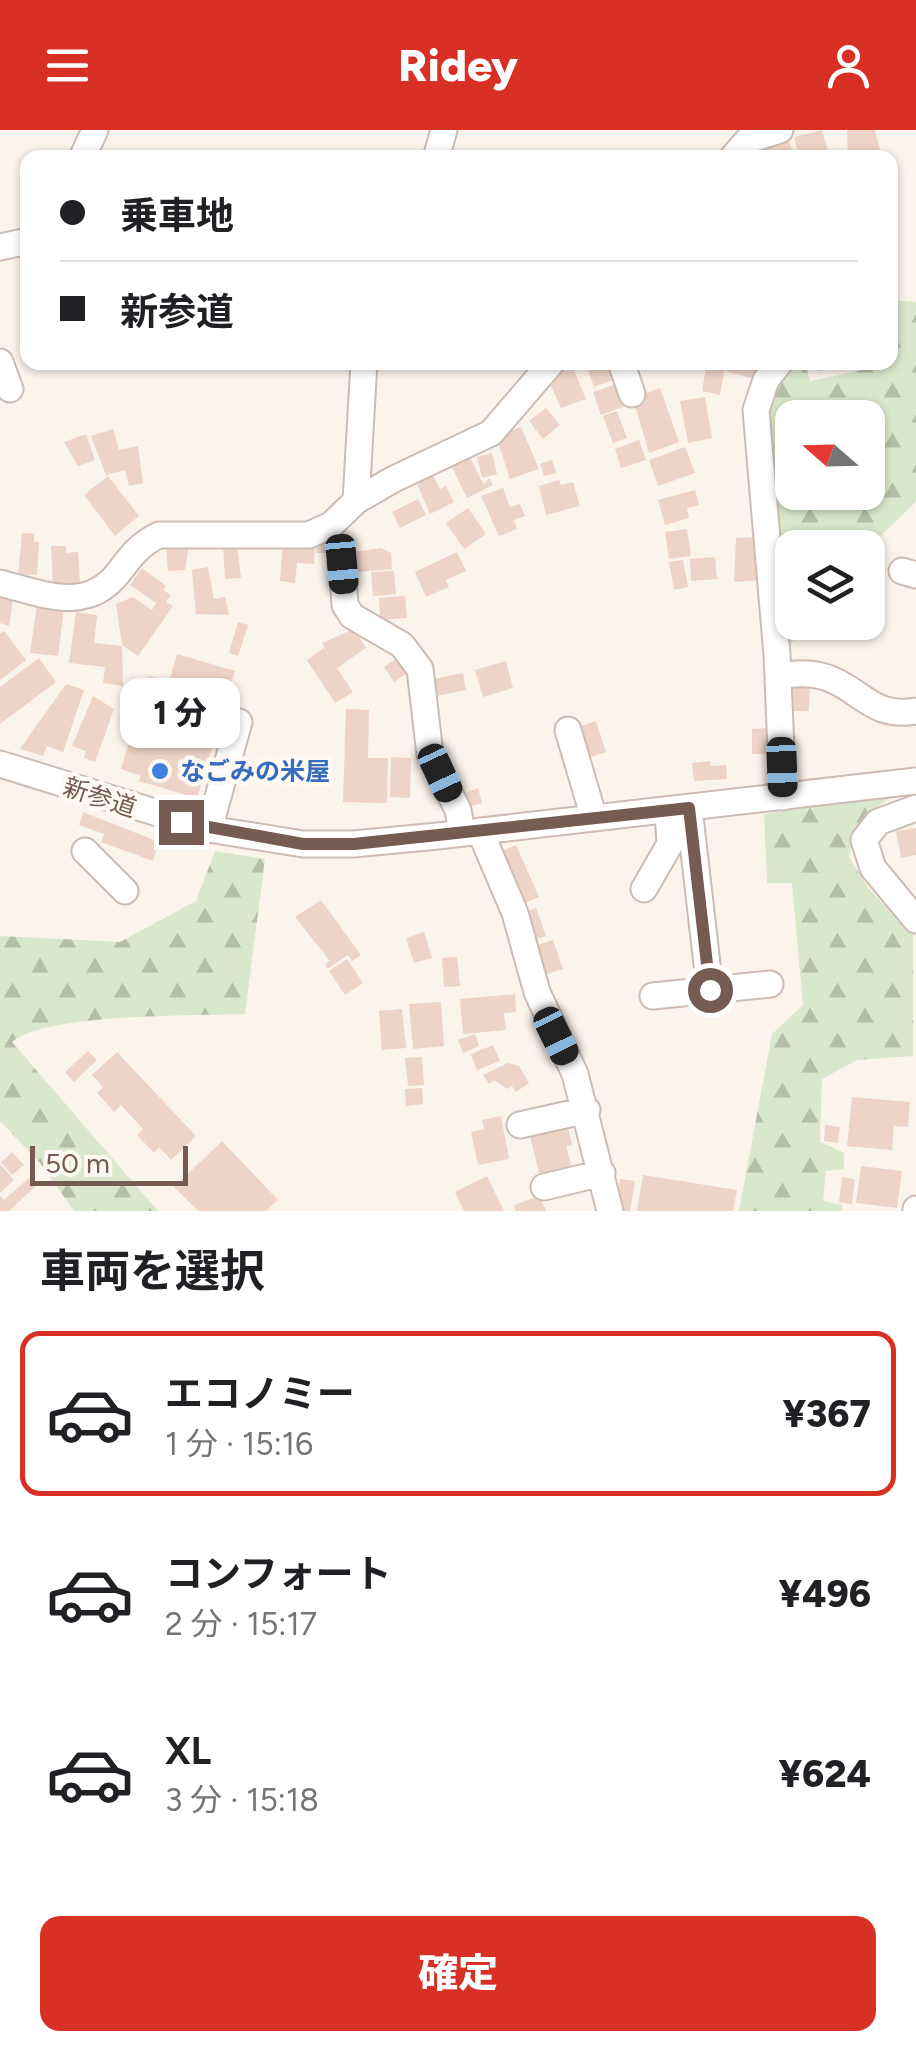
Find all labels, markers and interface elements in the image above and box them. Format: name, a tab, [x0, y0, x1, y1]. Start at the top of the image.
icon: menu	[40, 38, 95, 93]
text: Ridey	[398, 38, 518, 92]
icon: person	[821, 38, 876, 93]
text: 乗車地	[120, 193, 234, 239]
text: 新参道	[120, 289, 234, 335]
north arrow	[775, 400, 885, 510]
map controls	[775, 400, 885, 640]
button: layers	[775, 530, 885, 640]
car	[324, 533, 360, 595]
callout: 1 分	[121, 677, 241, 747]
text: 1 分	[153, 694, 207, 732]
car	[766, 736, 798, 798]
car	[414, 739, 466, 807]
place label: なごみの米屋	[180, 756, 330, 786]
marker: なごみの米屋	[149, 760, 171, 782]
street label: 新参道	[60, 771, 140, 823]
route end	[159, 800, 204, 845]
route start	[688, 968, 733, 1013]
car	[529, 1002, 583, 1070]
scale bar	[30, 1141, 188, 1186]
text: 50 m	[45, 1146, 110, 1180]
text: 車両を選択	[40, 1244, 265, 1298]
icon: car	[45, 1369, 135, 1459]
text: エコノミー	[165, 1371, 355, 1417]
text: ¥367	[782, 1391, 871, 1437]
text: 1 分 · 15:16	[165, 1425, 313, 1463]
icon: car	[45, 1549, 135, 1639]
text: コンフォート	[165, 1551, 392, 1597]
text: ¥496	[779, 1571, 871, 1617]
text: 2 分 · 15:17	[165, 1605, 317, 1643]
text: XL	[165, 1728, 211, 1774]
icon: car	[45, 1729, 135, 1819]
text: ¥624	[779, 1751, 871, 1797]
text: 3 分 · 15:18	[165, 1781, 319, 1819]
button: 確定	[40, 1916, 876, 2031]

